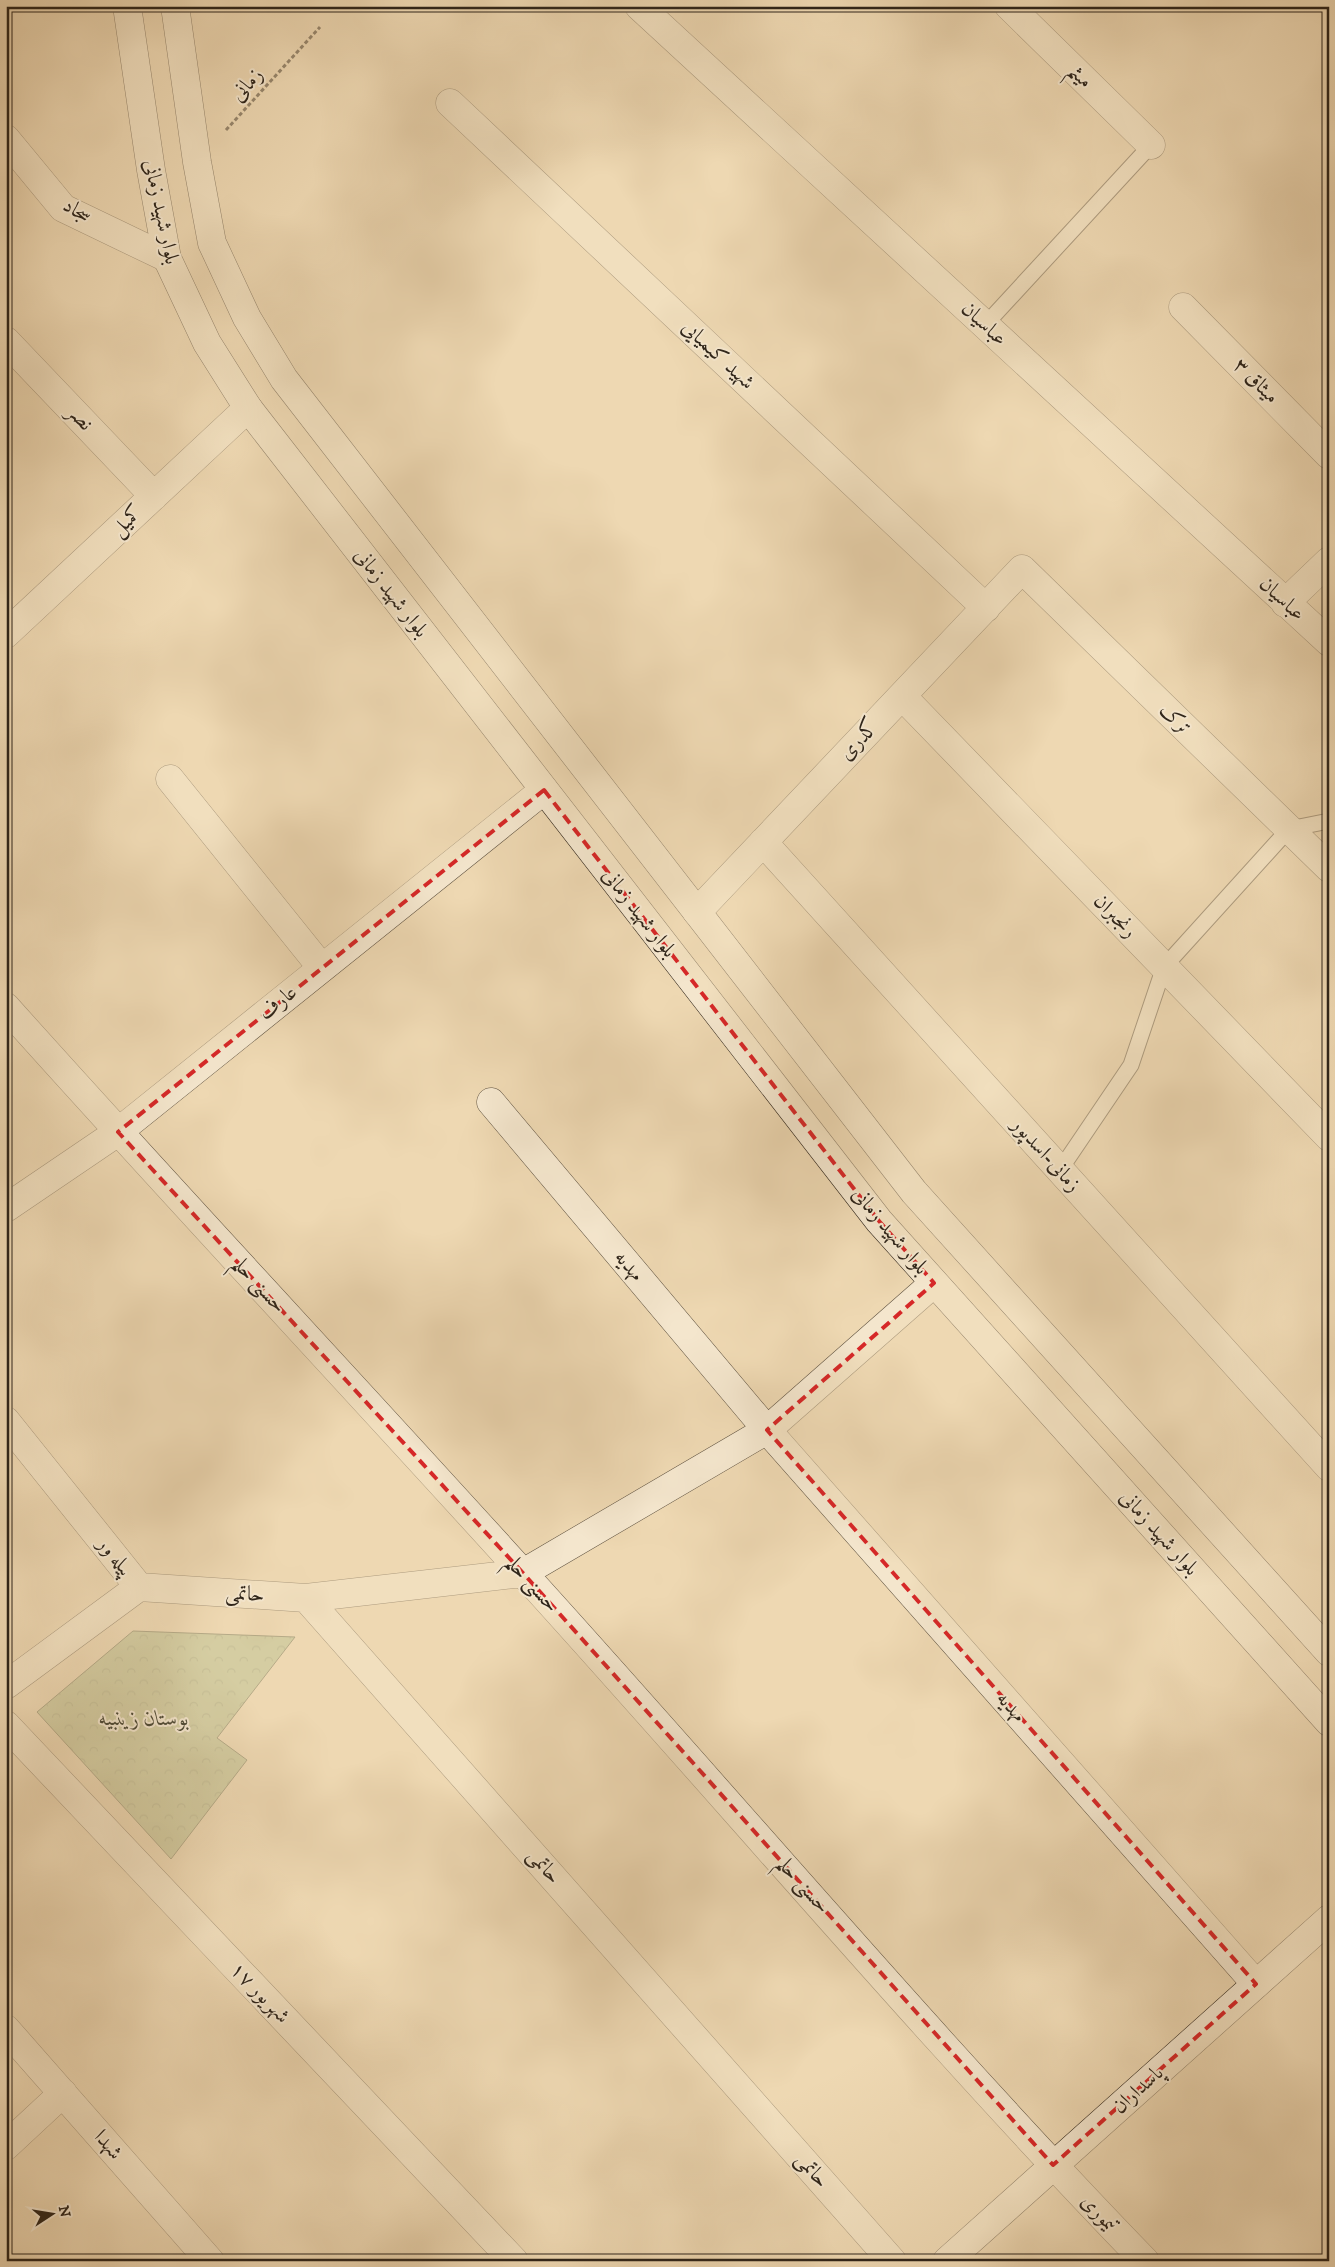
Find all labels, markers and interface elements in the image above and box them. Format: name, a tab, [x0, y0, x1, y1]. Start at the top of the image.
street label: میثم	[1057, 58, 1098, 99]
street label: زمانی	[225, 63, 269, 107]
street label: بلوار شهید زمانی	[137, 157, 185, 267]
street label: سجاد	[58, 192, 96, 230]
street label: عباسیان	[955, 296, 1013, 352]
street label: شهید کیمیایی	[676, 315, 760, 395]
street label: میثاق ۳	[1228, 353, 1284, 409]
street label: نصر	[60, 398, 98, 436]
street label: کمیل	[106, 500, 149, 543]
street label: بلوار شهید زمانی	[348, 543, 434, 643]
street label: عباسیان	[1253, 571, 1311, 627]
street label: ترک	[1153, 698, 1197, 740]
street label: کدری	[833, 713, 885, 766]
street label: بلوار شهید زمانی	[596, 863, 682, 963]
street label: رنجبران	[1088, 888, 1142, 944]
street label: عارف	[253, 980, 303, 1026]
street label: زمانی-اسدپور	[1004, 1111, 1086, 1198]
street label: بلوار شهید زمانی	[846, 1182, 934, 1280]
street label: مهدیه	[608, 1245, 650, 1287]
street label: حسنی حلم	[221, 1251, 292, 1324]
street label: بلوار شهید زمانی	[1114, 1485, 1204, 1581]
street label: پیله ور	[89, 1530, 139, 1583]
street label: حسنی حلم	[494, 1550, 565, 1623]
street label: حاتمی	[225, 1580, 265, 1608]
street label: مهدیه	[990, 1686, 1032, 1728]
park label: بوستان زینبیه	[99, 1706, 189, 1732]
street label: حاتمی	[521, 1843, 567, 1889]
street label: حسنی حلم	[765, 1851, 836, 1924]
street label: ۱۷ شهریور	[224, 1957, 296, 2029]
street label: پاسداران	[1107, 2060, 1170, 2121]
street label: شهدا	[88, 2125, 128, 2165]
street label: حاتمی	[789, 2147, 835, 2193]
street label: تیموری	[1075, 2189, 1124, 2238]
north arrow	[28, 2190, 78, 2240]
text: N	[54, 2204, 74, 2219]

